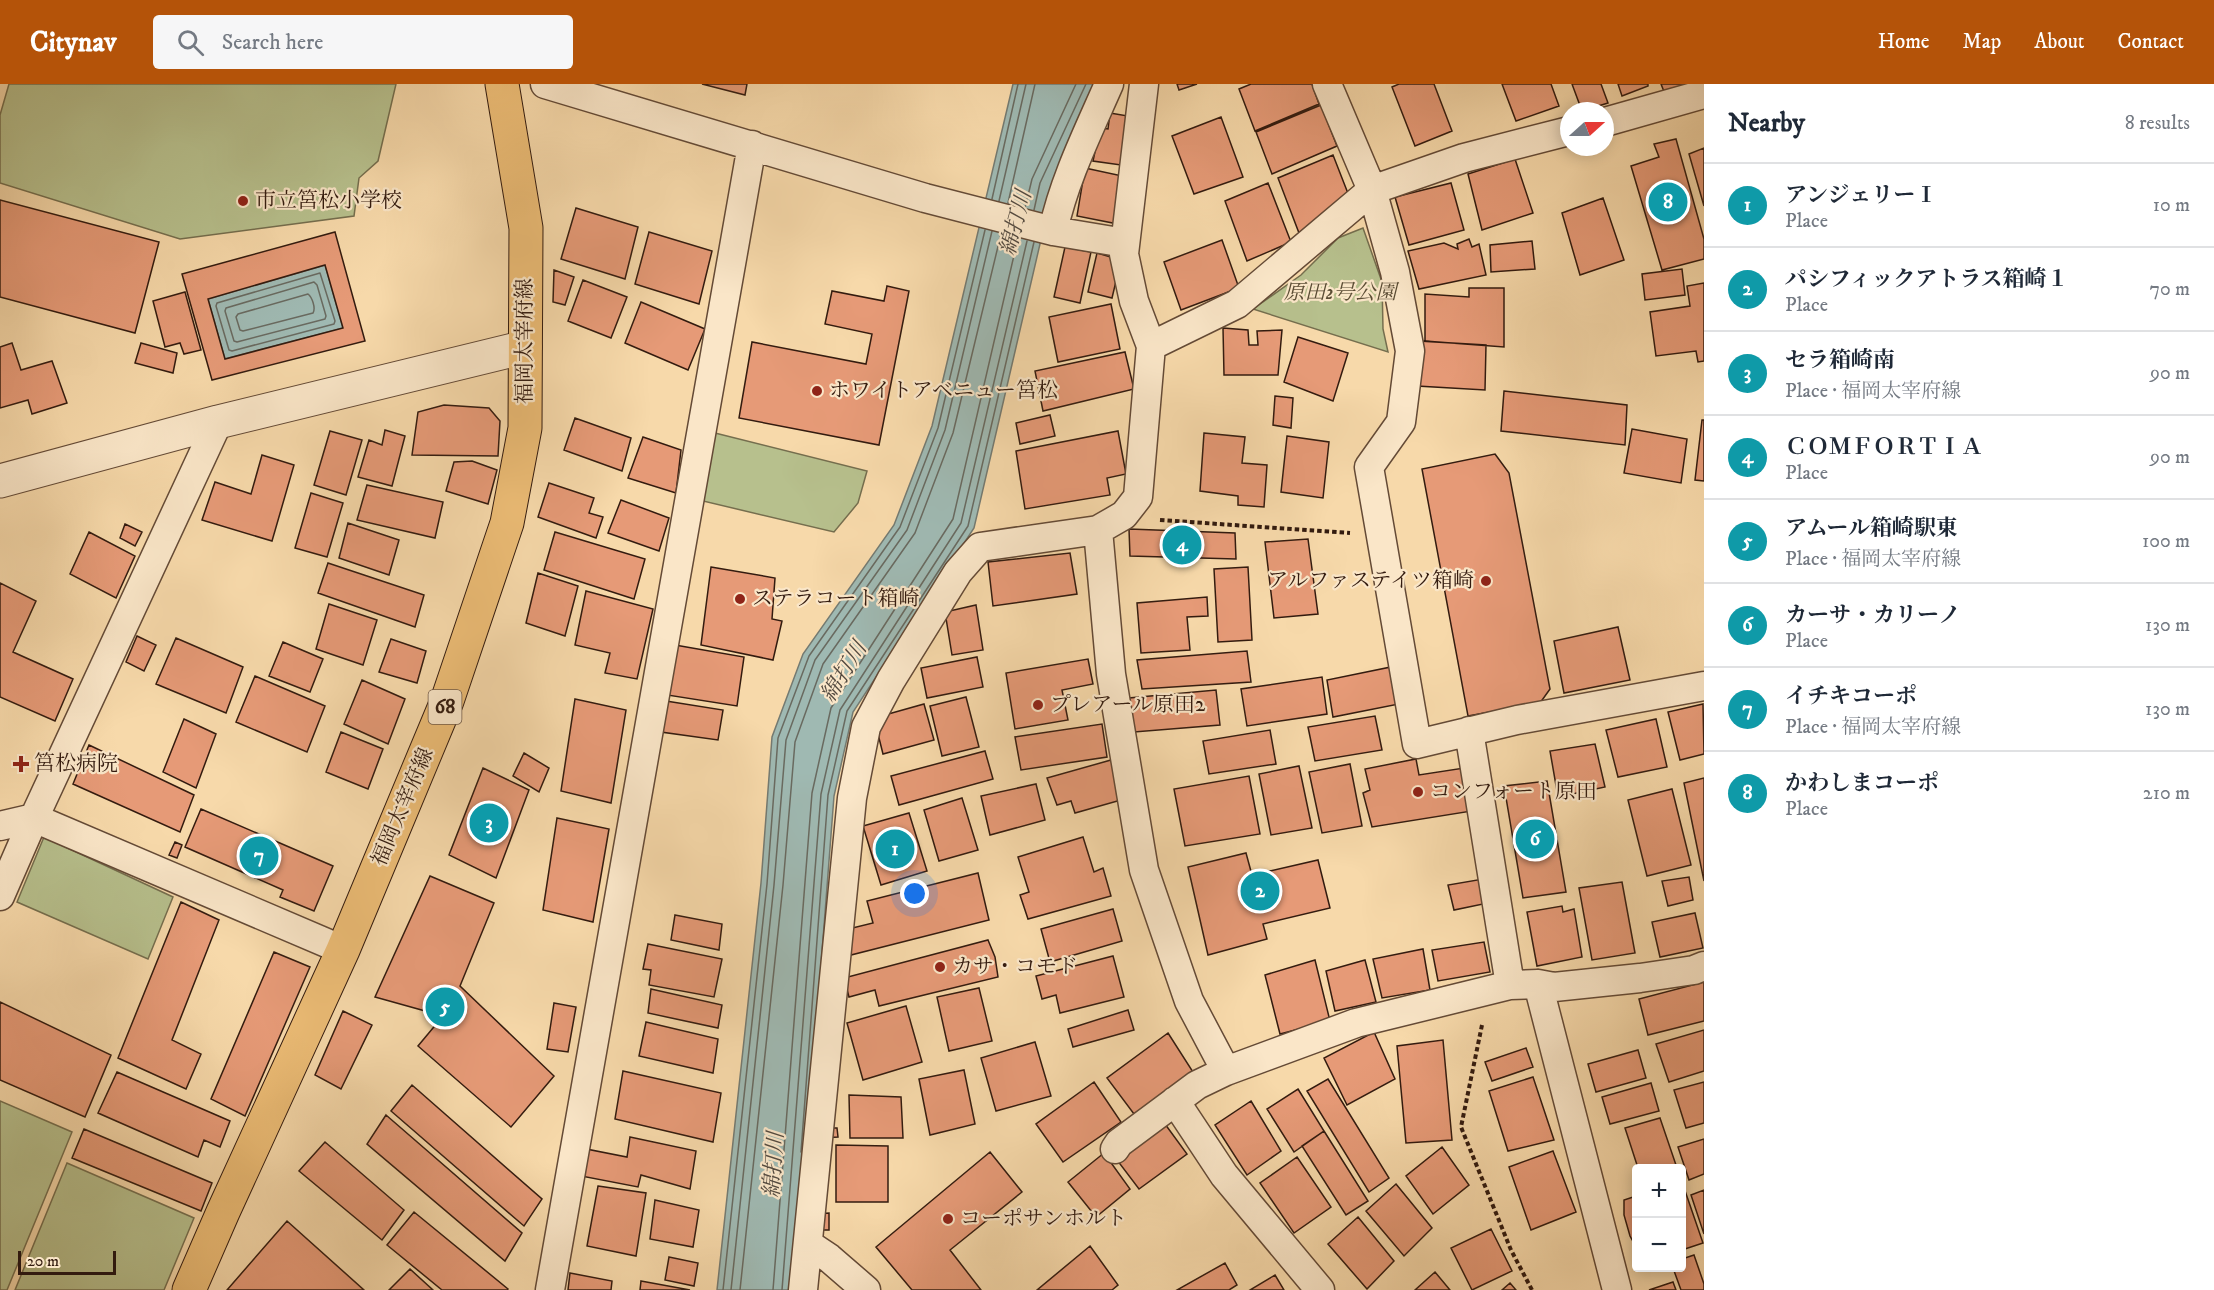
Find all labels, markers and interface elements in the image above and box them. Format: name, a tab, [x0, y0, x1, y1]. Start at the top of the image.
search box	[153, 15, 573, 69]
text: Citynav	[30, 25, 117, 60]
icon: search	[174, 26, 207, 59]
text: Search here	[222, 29, 323, 56]
text: Home	[1878, 29, 1930, 55]
text: Map	[1963, 29, 2001, 55]
text: About	[2034, 29, 2085, 55]
text: Contact	[2118, 29, 2184, 55]
north arrow	[1560, 102, 1614, 156]
text: Nearby	[1728, 107, 1805, 140]
text: 8 results	[2125, 111, 2190, 136]
pin: 8	[1648, 180, 1688, 224]
text: アンジェリーⅠ	[1785, 182, 1937, 209]
water label: 綿打川	[994, 186, 1038, 258]
place label: 市立筥松小学校	[255, 188, 402, 214]
text: 1	[1744, 193, 1751, 218]
text: 10 m	[2153, 193, 2190, 218]
marker: 市立筥松小学校	[236, 194, 250, 208]
text: Place	[1785, 209, 1828, 234]
text: パシフィックアトラス箱崎１	[1785, 266, 2069, 293]
text: 2	[1743, 277, 1752, 302]
text: 70 m	[2149, 277, 2190, 302]
street label: 福岡太宰府線	[512, 278, 538, 404]
park label: 原田2号公園	[1284, 280, 1399, 306]
text: Place	[1785, 293, 1828, 318]
text: セラ箱崎南	[1785, 347, 1895, 374]
text: 3	[1744, 361, 1751, 386]
text: 90 m	[2150, 361, 2190, 386]
place label: ホワイトアベニュー筥松	[829, 378, 1058, 404]
text: Place · 福岡太宰府線	[1785, 379, 1961, 404]
marker: ホワイトアベニュー筥松	[810, 384, 824, 398]
text: ＣＯＭＦＯＲＴＩＡ	[1785, 434, 1983, 461]
text: 4	[1742, 445, 1753, 470]
text: 90 m	[2150, 445, 2190, 470]
text: Place	[1785, 461, 1828, 486]
text: アムール箱崎駅東	[1785, 515, 1958, 542]
pin: 4	[1162, 522, 1202, 568]
text: 5	[1743, 529, 1752, 554]
text: 100 m	[2142, 529, 2190, 554]
text: Place · 福岡太宰府線	[1785, 547, 1961, 572]
place label: アルファステイツ箱崎	[1267, 568, 1474, 594]
marker: アルファステイツ箱崎	[1479, 574, 1493, 588]
place label: ステラコート箱崎	[752, 586, 920, 612]
marker: ステラコート箱崎	[733, 592, 747, 606]
text: カーサ・カリーノ	[1785, 602, 1961, 629]
text: 6	[1742, 613, 1753, 638]
text: 130 m	[2145, 613, 2190, 638]
text: Place	[1785, 629, 1828, 654]
water label: 綿打川	[815, 635, 874, 707]
text: イチキコーポ	[1785, 683, 1917, 710]
road number: 68	[428, 690, 462, 724]
place label: プレアール原田2	[1050, 692, 1206, 718]
text: 7	[1742, 697, 1753, 722]
text: 130 m	[2145, 697, 2190, 722]
marker: プレアール原田2	[1031, 698, 1045, 712]
text: Place · 福岡太宰府線	[1785, 715, 1961, 740]
street label: 福岡太宰府線	[366, 744, 440, 870]
place label: 筥松病院	[34, 751, 118, 777]
marker: 筥松病院	[12, 755, 30, 773]
text: かわしまコーポ	[1785, 770, 1939, 797]
place label: コンフォート原田	[1430, 779, 1597, 805]
text: 8	[1742, 781, 1753, 806]
text: 210 m	[2143, 781, 2190, 806]
marker: コンフォート原田	[1411, 785, 1425, 799]
text: Place	[1785, 797, 1828, 822]
pin: 3	[470, 800, 508, 846]
pin: 6	[1516, 816, 1555, 861]
pin: 1	[876, 826, 914, 872]
pin: 7	[240, 834, 278, 878]
pin: 2	[1240, 868, 1280, 914]
your location	[900, 879, 929, 908]
place label: カサ・コモド	[952, 954, 1078, 980]
marker: カサ・コモド	[933, 960, 947, 974]
pin: 5	[426, 984, 464, 1030]
water label: 綿打川	[758, 1129, 790, 1199]
map controls	[1632, 1164, 1686, 1272]
button: +	[1632, 1164, 1686, 1218]
place label: コーポサンホルト	[960, 1206, 1127, 1232]
marker: コーポサンホルト	[941, 1212, 955, 1226]
button: −	[1632, 1218, 1686, 1272]
scale bar	[18, 1248, 116, 1276]
text: 20 m	[27, 1251, 59, 1271]

